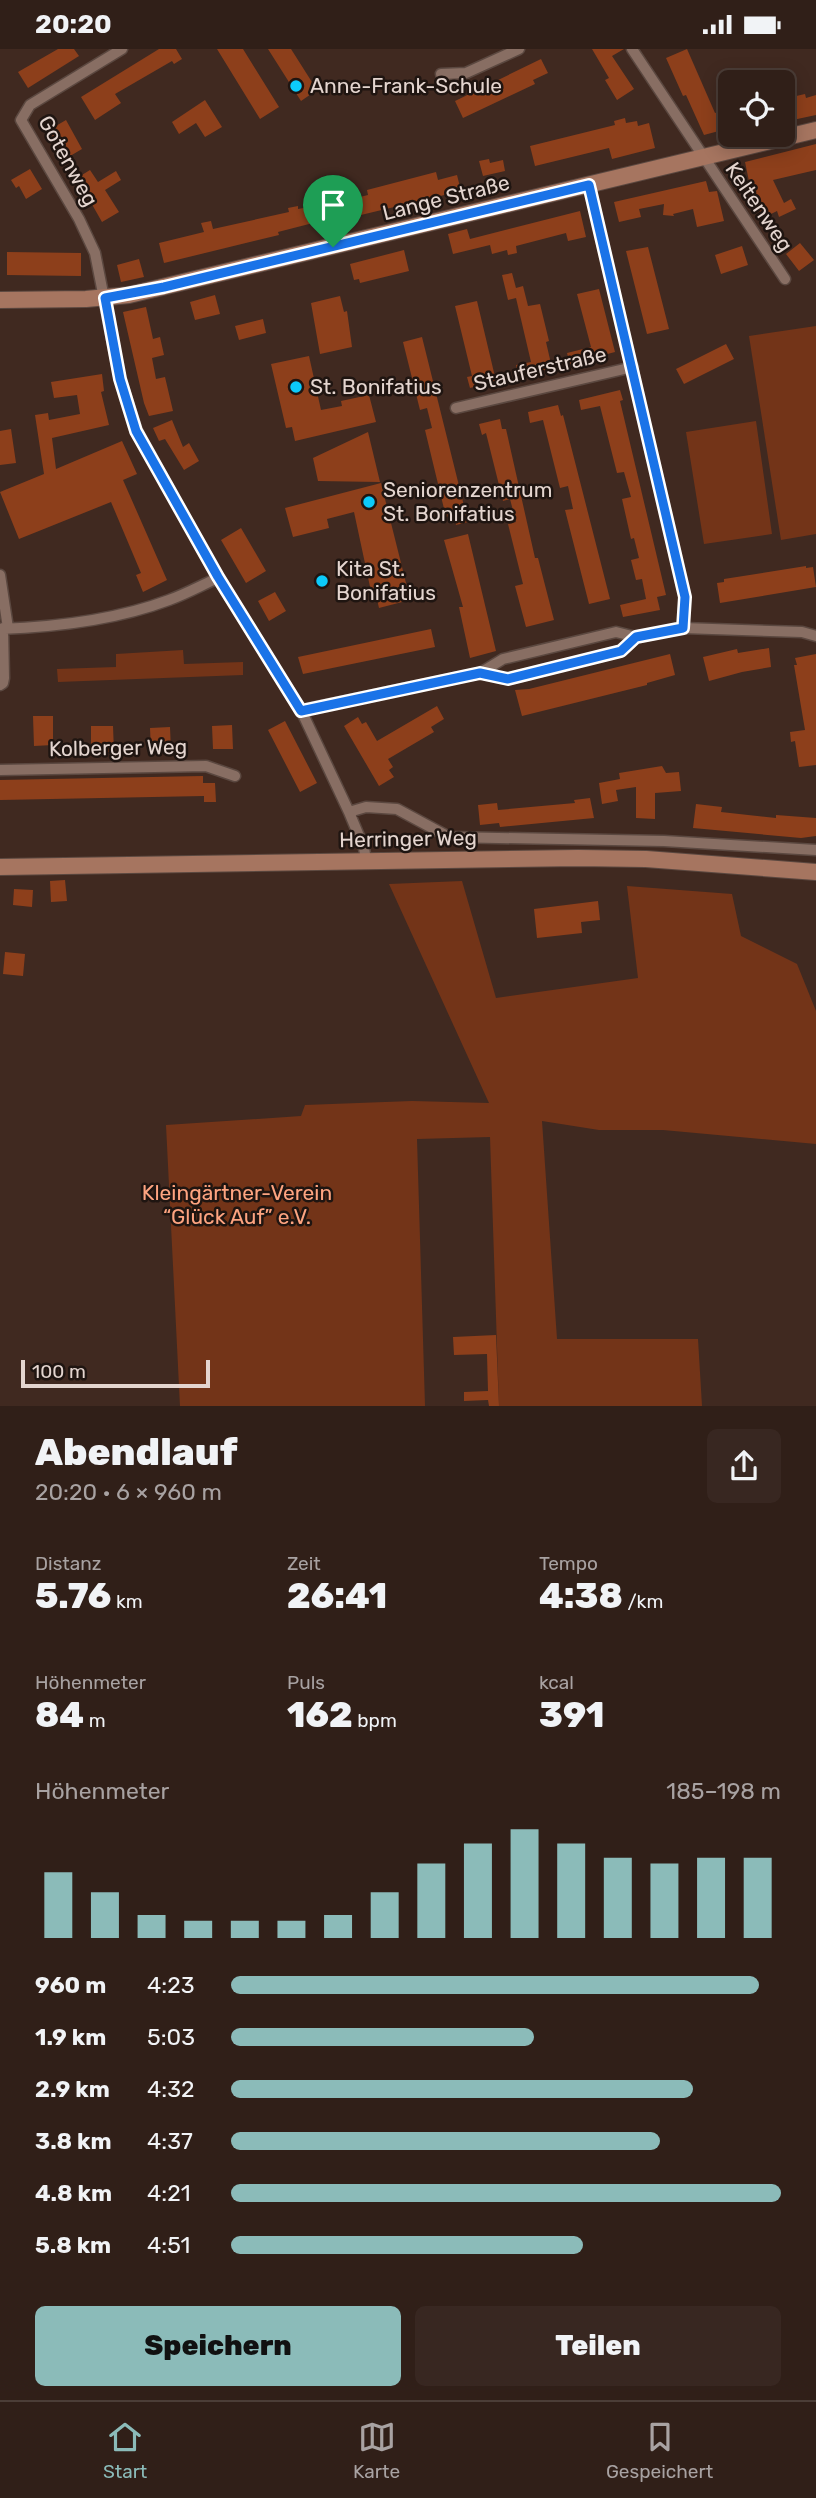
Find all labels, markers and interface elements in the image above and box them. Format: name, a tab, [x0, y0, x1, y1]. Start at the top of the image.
text: 20:20	[35, 9, 112, 40]
map controls	[718, 70, 795, 147]
button: locate	[718, 70, 795, 147]
place label: Anne-Frank-Schule	[310, 73, 502, 98]
marker: Anne-Frank-Schule	[288, 78, 304, 94]
street label: Gotenweg	[33, 111, 104, 210]
street label: Keltenweg	[720, 157, 798, 256]
street label: Lange Straße	[380, 170, 512, 225]
pin	[303, 175, 363, 247]
icon: arrive	[314, 186, 352, 224]
street label: Stauferstraße	[471, 341, 609, 396]
place label: St. Bonifatius	[310, 374, 442, 399]
marker: St. Bonifatius	[288, 379, 304, 395]
place label: Seniorenzentrum St. Bonifatius	[383, 477, 552, 526]
marker: Seniorenzentrum St. Bonifatius	[361, 494, 377, 510]
place label: Kita St. Bonifatius	[336, 556, 436, 605]
marker: Kita St. Bonifatius	[314, 573, 330, 589]
street label: Kolberger Weg	[49, 734, 187, 761]
street label: Herringer Weg	[339, 825, 477, 852]
park label: Kleingärtner-Verein “Glück Auf” e.V.	[142, 1180, 332, 1229]
scale bar	[21, 1357, 210, 1389]
text: 100 m	[32, 1360, 86, 1383]
text: Abendlauf	[35, 1429, 238, 1475]
button: share	[707, 1429, 781, 1503]
text: 20:20 · 6 × 960 m	[35, 1478, 222, 1506]
text: Distanz	[35, 1552, 101, 1575]
text: Zeit	[287, 1552, 321, 1575]
text: Tempo	[539, 1552, 598, 1575]
text: 5.76	[35, 1575, 111, 1617]
text: 26:41	[287, 1575, 387, 1617]
text: 4:38	[539, 1575, 623, 1617]
text: km	[111, 1590, 143, 1613]
text: /km	[623, 1590, 663, 1613]
text: Höhenmeter	[35, 1671, 146, 1694]
text: Puls	[287, 1671, 325, 1694]
text: kcal	[539, 1671, 574, 1694]
text: 84	[35, 1694, 84, 1736]
text: 162	[287, 1694, 353, 1736]
text: 391	[539, 1694, 605, 1736]
text: m	[84, 1709, 106, 1732]
text: bpm	[353, 1709, 397, 1732]
text: Höhenmeter	[35, 1777, 169, 1805]
text: 185–198 m	[666, 1777, 781, 1805]
text: 960 m	[35, 1971, 106, 1999]
text: 4:23	[147, 1971, 195, 1999]
text: 1.9 km	[35, 2023, 106, 2051]
text: 5:03	[147, 2023, 195, 2051]
text: 2.9 km	[35, 2075, 110, 2103]
text: 4:32	[147, 2075, 195, 2103]
text: 3.8 km	[35, 2127, 112, 2155]
text: 4:37	[147, 2127, 193, 2155]
text: 4.8 km	[35, 2179, 112, 2207]
text: 4:21	[147, 2179, 191, 2207]
text: 5.8 km	[35, 2231, 111, 2259]
text: 4:51	[147, 2231, 190, 2259]
button: Speichern	[35, 2306, 401, 2386]
button: Teilen	[415, 2306, 781, 2386]
tab: Start	[103, 2418, 147, 2483]
tab: Karte	[353, 2418, 400, 2483]
tab: Gespeichert	[606, 2418, 713, 2483]

